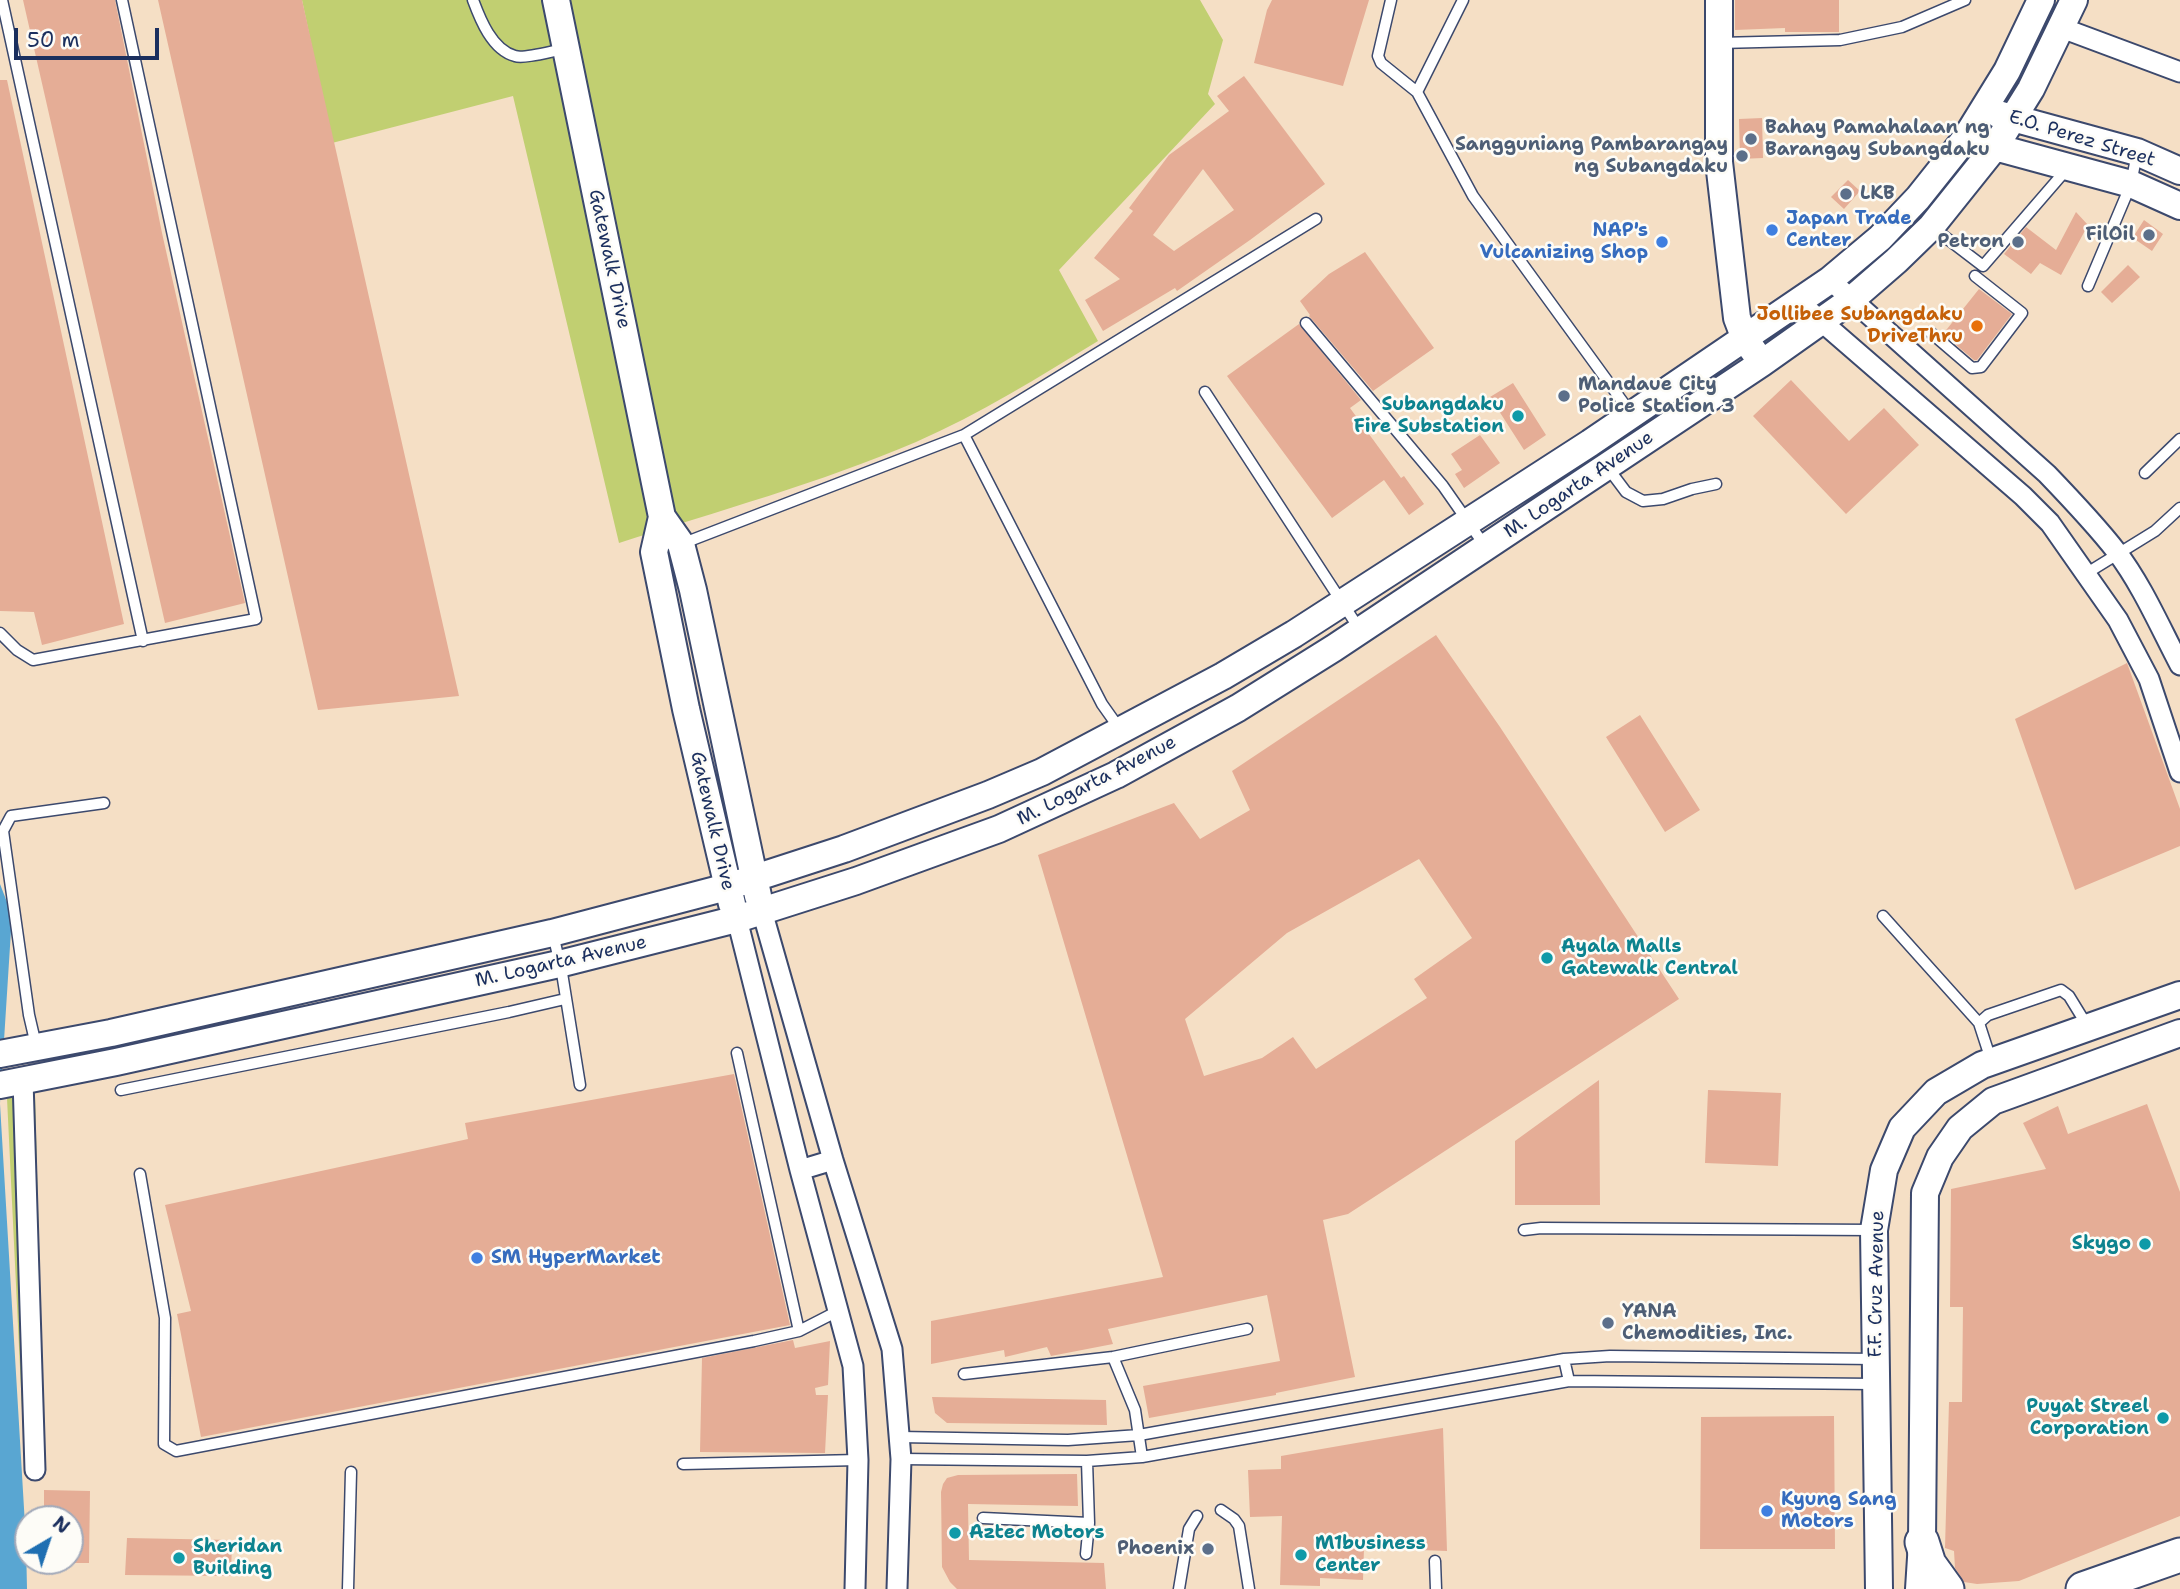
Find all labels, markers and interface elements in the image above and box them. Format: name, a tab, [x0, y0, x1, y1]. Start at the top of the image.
scale bar	[18, 14, 163, 58]
text: 50 m	[27, 26, 80, 54]
street label: E.O. Perez Street	[2006, 106, 2158, 172]
place label: Bahay Pamahalaan ng Barangay Subangdaku	[1765, 117, 1990, 161]
marker: Bahay Pamahalaan ng Barangay Subangdaku	[1743, 131, 1759, 147]
place label: Sangguniang Pambarangay ng Subangdaku	[1455, 134, 1728, 178]
marker: Sangguniang Pambarangay ng Subangdaku	[1734, 148, 1750, 164]
place label: LKB	[1860, 183, 1895, 205]
marker: LKB	[1838, 186, 1854, 202]
street label: Gatewalk Drive	[583, 187, 635, 331]
place label: Japan Trade Center	[1786, 208, 1912, 252]
place label: NAP's Vulcanizing Shop	[1480, 220, 1648, 264]
marker: Japan Trade Center	[1764, 222, 1780, 238]
place label: FilOil	[2085, 224, 2135, 246]
marker: FilOil	[2141, 227, 2157, 243]
place label: Petron	[1938, 231, 2004, 253]
marker: NAP's Vulcanizing Shop	[1654, 234, 1670, 250]
marker: Petron	[2010, 234, 2026, 250]
place label: Jollibee Subangdaku DriveThru	[1757, 304, 1963, 348]
marker: Jollibee Subangdaku DriveThru	[1969, 318, 1985, 334]
place label: Mandaue City Police Station 3	[1578, 374, 1735, 418]
marker: Mandaue City Police Station 3	[1556, 388, 1572, 404]
place label: Subangdaku Fire Substation	[1354, 394, 1504, 438]
marker: Subangdaku Fire Substation	[1510, 408, 1526, 424]
street label: M. Logarta Avenue	[1500, 426, 1658, 544]
street label: M. Logarta Avenue	[1014, 731, 1180, 831]
street label: Gatewalk Drive	[685, 749, 739, 893]
street label: M. Logarta Avenue	[473, 931, 649, 993]
place label: Ayala Malls Gatewalk Central	[1561, 936, 1738, 980]
marker: Ayala Malls Gatewalk Central	[1539, 950, 1555, 966]
street label: F.F. Cruz Avenue	[1864, 1210, 1890, 1358]
place label: Skygo	[2072, 1233, 2131, 1255]
marker: Skygo	[2137, 1236, 2153, 1252]
place label: SM HyperMarket	[491, 1247, 661, 1269]
marker: SM HyperMarket	[469, 1250, 485, 1266]
place label: YANA Chemodities, Inc.	[1622, 1301, 1793, 1345]
marker: YANA Chemodities, Inc.	[1600, 1315, 1616, 1331]
place label: Puyat Streel Corporation	[2026, 1396, 2149, 1440]
marker: Puyat Streel Corporation	[2155, 1410, 2171, 1426]
place label: Kyung Sang Motors	[1781, 1489, 1897, 1533]
marker: Kyung Sang Motors	[1759, 1503, 1775, 1519]
north arrow	[14, 1505, 84, 1575]
text: N	[48, 1510, 75, 1539]
place label: Aztec Motors	[969, 1522, 1104, 1544]
marker: Aztec Motors	[947, 1525, 963, 1541]
place label: M1business Center	[1315, 1533, 1426, 1577]
place label: Sheridan Building	[193, 1536, 282, 1580]
place label: Phoenix	[1117, 1538, 1194, 1560]
marker: Phoenix	[1200, 1541, 1216, 1557]
marker: M1business Center	[1293, 1547, 1309, 1563]
marker: Sheridan Building	[171, 1550, 187, 1566]

